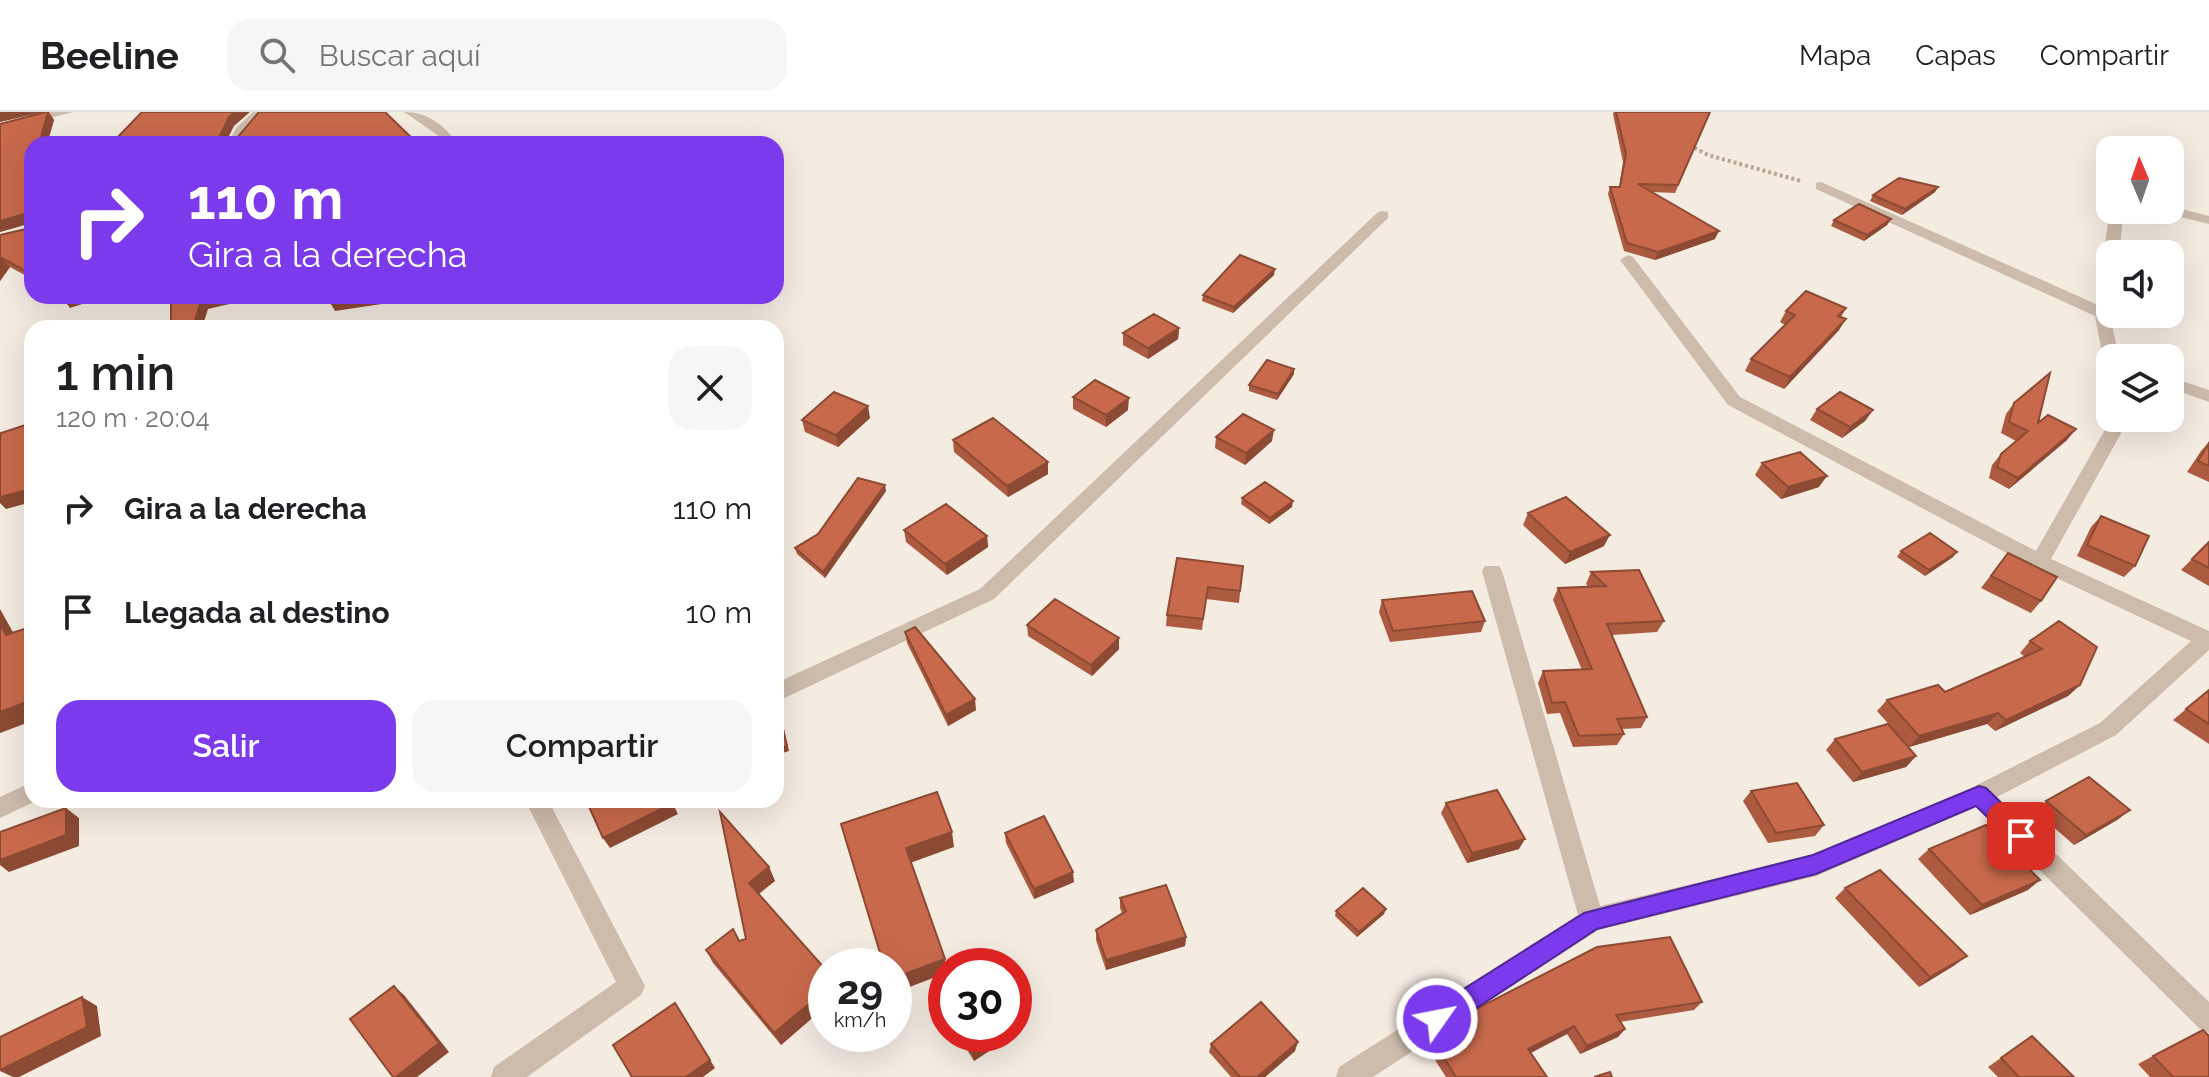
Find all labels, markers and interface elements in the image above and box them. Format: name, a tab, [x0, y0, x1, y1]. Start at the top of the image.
search box	[227, 19, 787, 91]
text: Beeline	[40, 33, 179, 78]
icon: search	[255, 33, 299, 77]
text: Buscar aquí	[319, 38, 481, 73]
text: Mapa	[1799, 39, 1871, 72]
text: Capas	[1915, 39, 1996, 72]
text: Compartir	[2040, 39, 2169, 72]
north arrow	[2096, 136, 2184, 224]
map controls	[2096, 136, 2184, 432]
text: 110 m	[188, 166, 343, 232]
icon: right	[56, 168, 160, 272]
text: Gira a la derecha	[188, 233, 467, 275]
button: sound	[2096, 240, 2184, 328]
button: layers	[2096, 344, 2184, 432]
text: 1 min	[56, 345, 175, 401]
button: close	[668, 346, 752, 430]
text: 120 m · 20:04	[56, 403, 210, 433]
icon: right	[56, 486, 100, 530]
text: Gira a la derecha	[124, 491, 367, 526]
text: 110 m	[673, 491, 752, 526]
icon: arrive	[56, 590, 100, 634]
text: Llegada al destino	[124, 595, 390, 630]
text: 10 m	[686, 595, 752, 630]
button: Salir	[56, 700, 396, 792]
button: Compartir	[412, 700, 752, 792]
pin	[1987, 802, 2055, 870]
icon: arrive	[1999, 814, 2043, 858]
speed limit sign: 30	[928, 948, 1032, 1052]
text: 29	[837, 966, 883, 1013]
position arrow	[1395, 977, 1479, 1061]
text: km/h	[834, 1008, 886, 1032]

